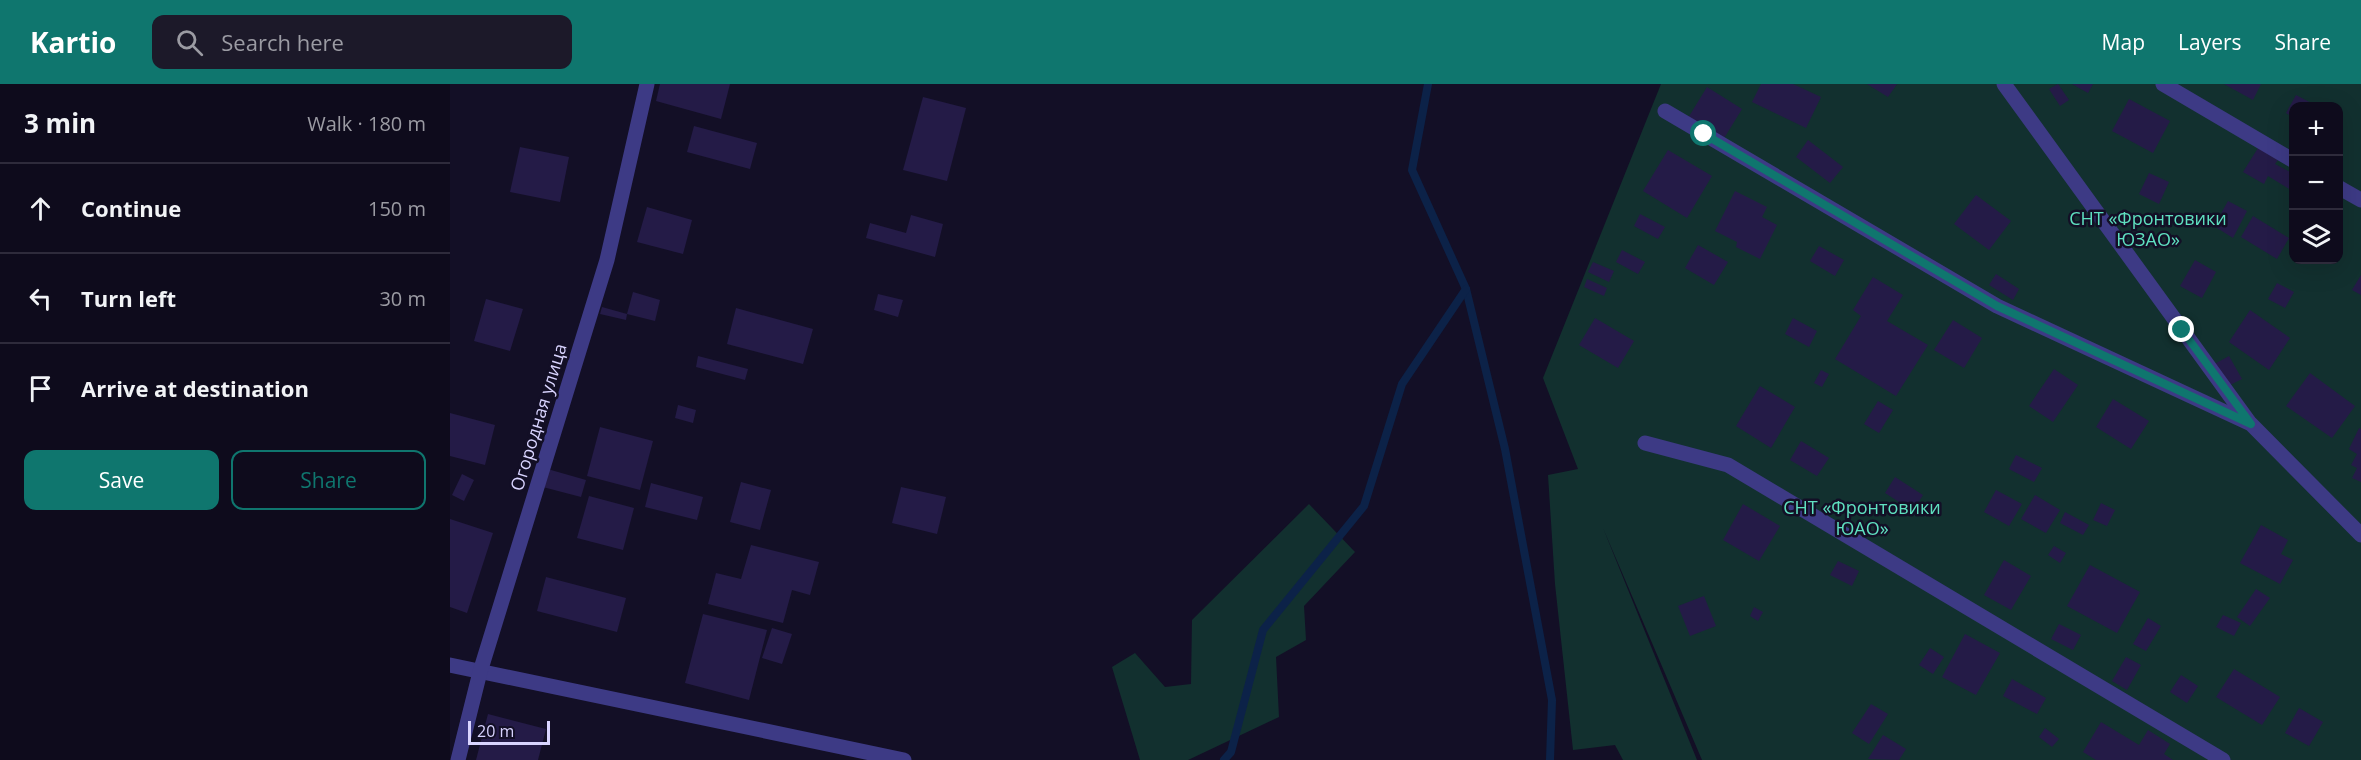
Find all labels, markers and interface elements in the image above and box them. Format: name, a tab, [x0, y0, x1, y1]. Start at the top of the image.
search box	[152, 15, 572, 69]
text: Kartio	[30, 23, 116, 61]
icon: search	[173, 26, 206, 59]
text: Search here	[221, 27, 344, 57]
text: Map	[2102, 28, 2145, 56]
text: Layers	[2178, 28, 2242, 56]
text: Share	[2275, 28, 2331, 56]
map controls	[2289, 102, 2343, 264]
button: +	[2289, 102, 2343, 156]
text: 3 min	[24, 105, 96, 141]
text: Walk · 180 m	[307, 110, 426, 137]
route start	[1690, 120, 1716, 146]
button: −	[2289, 156, 2343, 210]
icon: ahead	[24, 192, 57, 225]
text: Continue	[81, 193, 181, 223]
text: 150 m	[368, 195, 426, 222]
park label: СНТ «Фронтовики ЮЗАО»	[2069, 206, 2227, 251]
button: layers	[2289, 210, 2343, 264]
icon: left	[24, 282, 57, 315]
text: Turn left	[81, 283, 176, 313]
text: 30 m	[379, 285, 426, 312]
route end	[2168, 316, 2194, 342]
street label: Огородная улица	[504, 340, 572, 494]
icon: arrive	[24, 372, 57, 405]
text: Arrive at destination	[81, 373, 309, 403]
button: Save	[24, 450, 219, 510]
button: Share	[231, 450, 426, 510]
park label: СНТ «Фронтовики ЮАО»	[1783, 495, 1941, 540]
scale bar	[468, 718, 550, 746]
text: 20 m	[477, 720, 514, 742]

